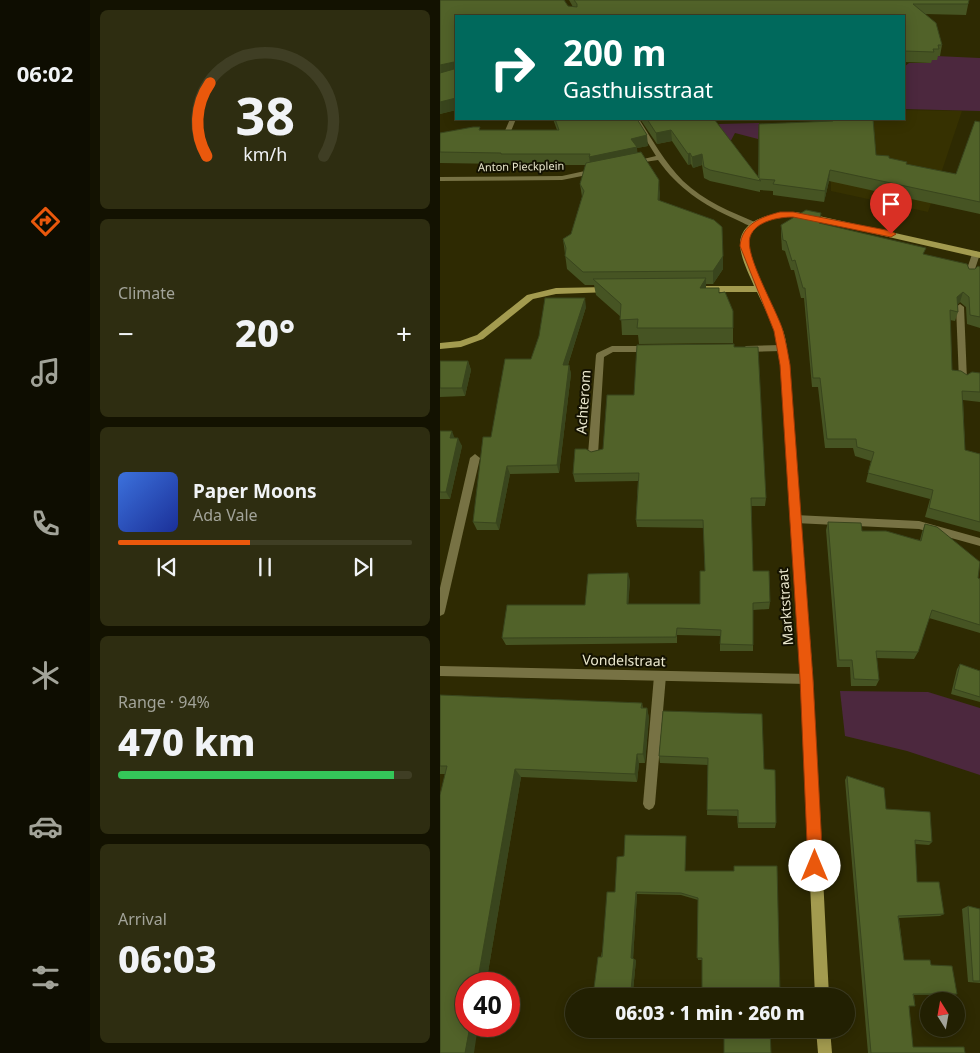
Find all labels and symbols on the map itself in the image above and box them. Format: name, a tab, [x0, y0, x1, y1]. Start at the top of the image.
street label: Anton Pieckplein	[478, 158, 564, 174]
pin	[870, 183, 912, 234]
street label: Achterom	[571, 369, 595, 435]
street label: Marktstraat	[773, 568, 797, 646]
street label: Vondelstraat	[582, 650, 666, 670]
position arrow	[788, 839, 840, 891]
speed limit sign: 40	[455, 972, 520, 1037]
north arrow	[920, 992, 965, 1038]

